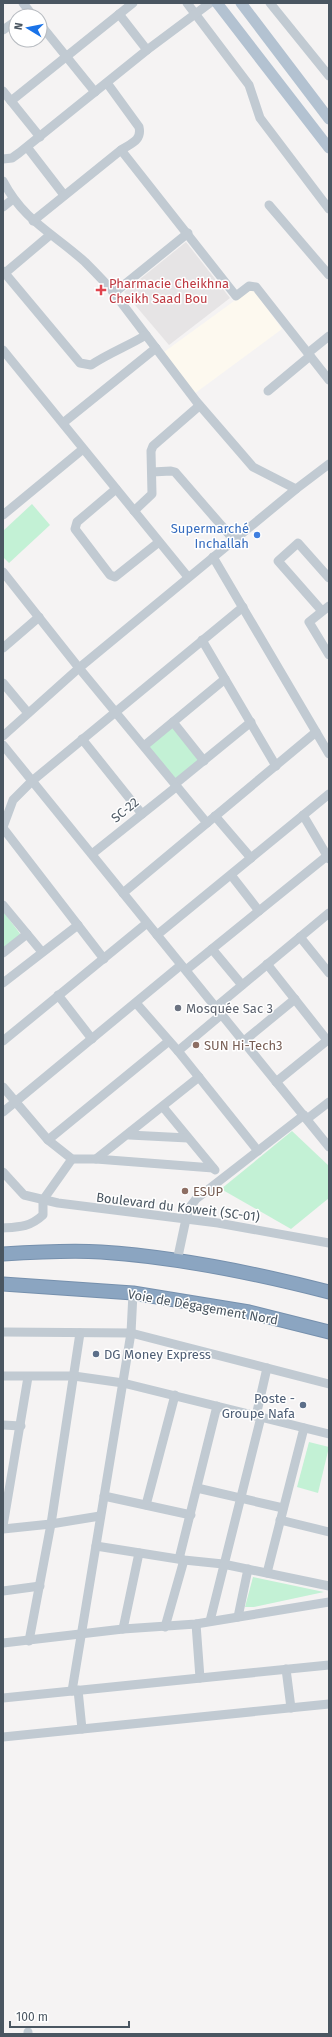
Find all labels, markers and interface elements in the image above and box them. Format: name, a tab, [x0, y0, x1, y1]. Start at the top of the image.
north arrow	[8, 8, 48, 48]
text: N	[12, 22, 26, 31]
place label: Pharmacie Cheikhna Cheikh Saad Bou	[109, 276, 229, 306]
marker: Pharmacie Cheikhna Cheikh Saad Bou	[96, 285, 106, 295]
place label: Supermarché Inchallah	[171, 521, 249, 551]
marker: Supermarché Inchallah	[252, 530, 262, 540]
street label: SC-22	[108, 794, 142, 826]
place label: Mosquée Sac 3	[186, 1001, 273, 1016]
marker: Mosquée Sac 3	[173, 1003, 183, 1013]
place label: SUN Hi-Tech3	[204, 1038, 283, 1053]
marker: SUN Hi-Tech3	[191, 1040, 201, 1050]
place label: ESUP	[193, 1184, 224, 1199]
marker: ESUP	[180, 1186, 190, 1196]
street label: Boulevard du Koweit (SC-01)	[95, 1190, 261, 1224]
street label: Voie de Dégagement Nord	[127, 1286, 279, 1328]
place label: DG Money Express	[104, 1347, 211, 1362]
marker: DG Money Express	[91, 1349, 101, 1359]
place label: Poste - Groupe Nafa	[222, 1391, 295, 1421]
marker: Poste - Groupe Nafa	[298, 1400, 308, 1410]
scale bar	[10, 2003, 129, 2029]
text: 100 m	[16, 2010, 48, 2024]

